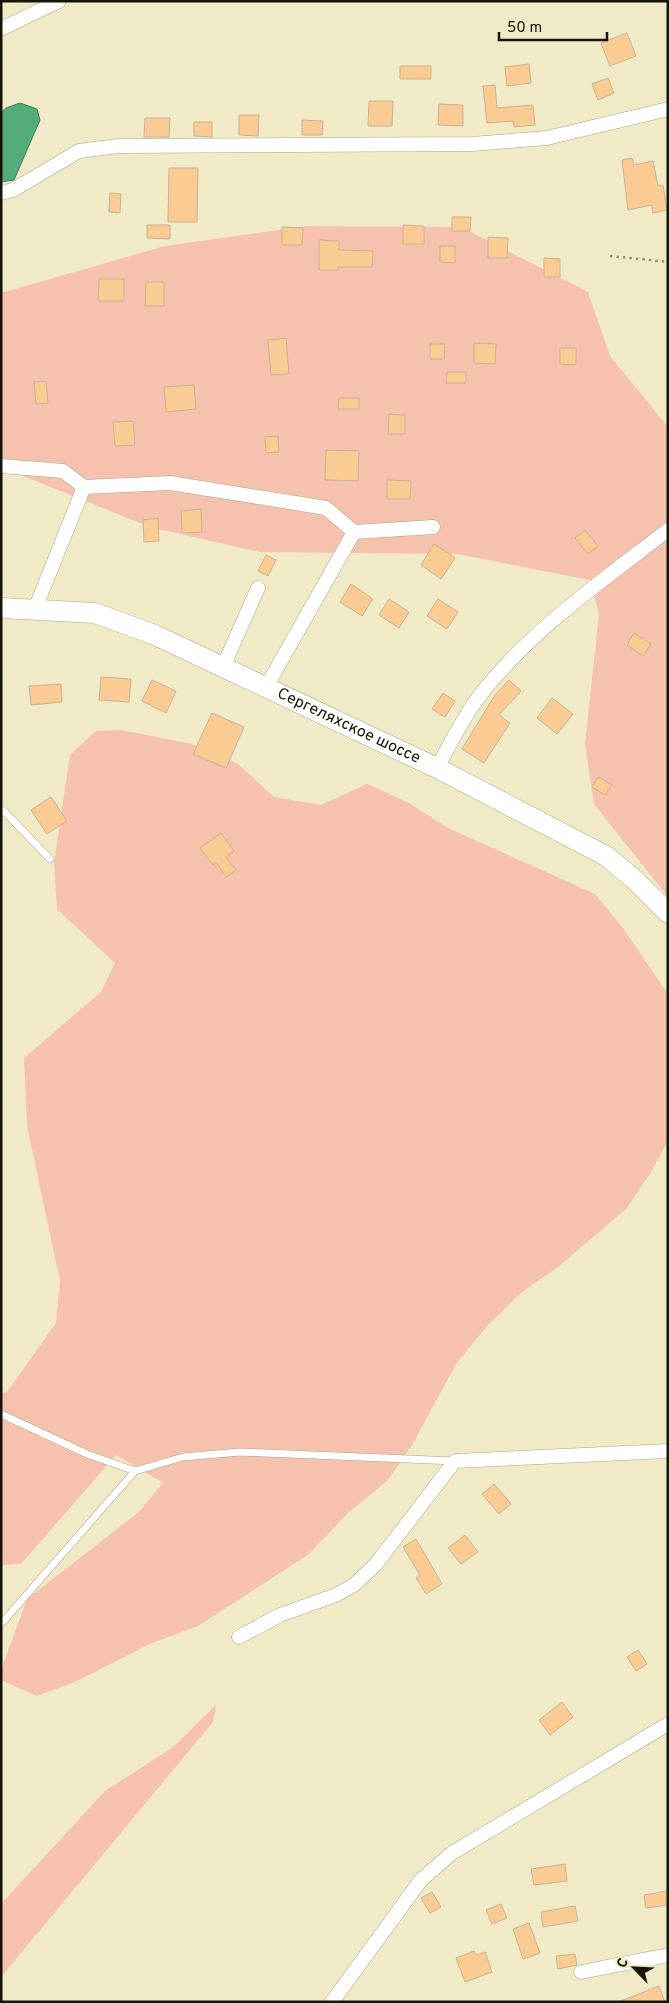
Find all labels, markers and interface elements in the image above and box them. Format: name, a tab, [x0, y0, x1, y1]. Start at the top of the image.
scale bar	[499, 10, 606, 42]
text: 50 m	[507, 19, 542, 38]
street label: Сергеляхское шоссе	[274, 684, 423, 769]
north arrow	[609, 1943, 659, 1993]
text: С	[614, 1956, 633, 1971]

